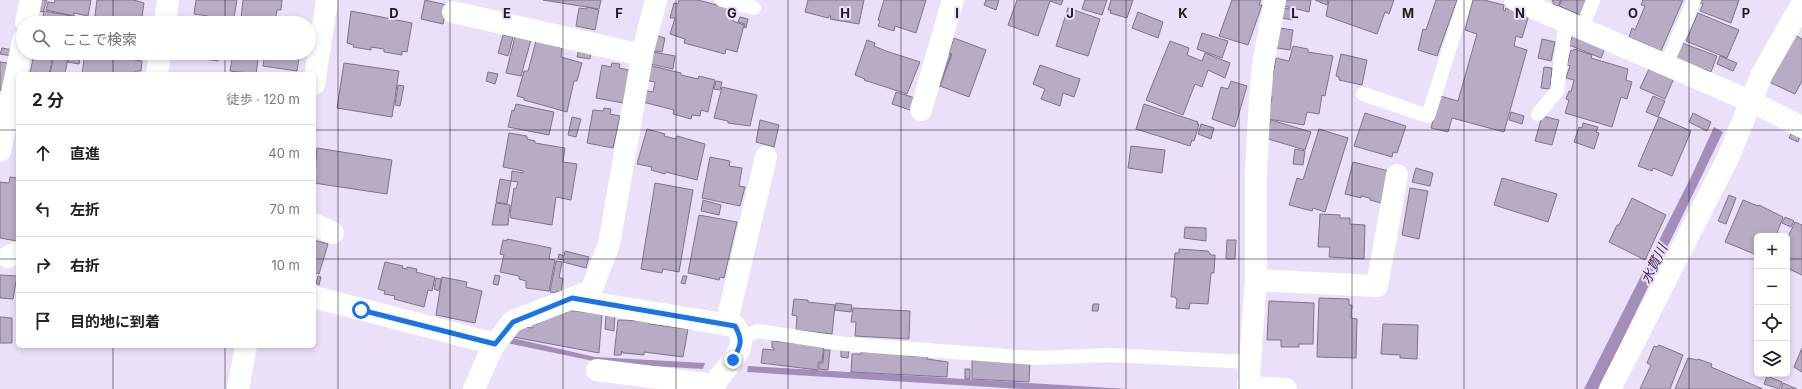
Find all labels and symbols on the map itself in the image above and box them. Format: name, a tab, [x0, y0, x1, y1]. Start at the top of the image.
text: D	[389, 5, 399, 21]
text: E	[503, 5, 511, 21]
text: F	[615, 5, 623, 21]
text: G	[727, 5, 737, 21]
text: H	[840, 5, 850, 21]
text: I	[955, 5, 959, 21]
text: J	[1066, 5, 1074, 21]
text: K	[1178, 5, 1188, 21]
text: L	[1291, 5, 1299, 21]
text: M	[1402, 5, 1414, 21]
text: N	[1515, 5, 1525, 21]
text: O	[1628, 5, 1638, 21]
text: P	[1742, 5, 1750, 21]
water label: 水貫川	[1637, 239, 1671, 286]
route start	[352, 301, 370, 319]
route end	[724, 351, 742, 369]

